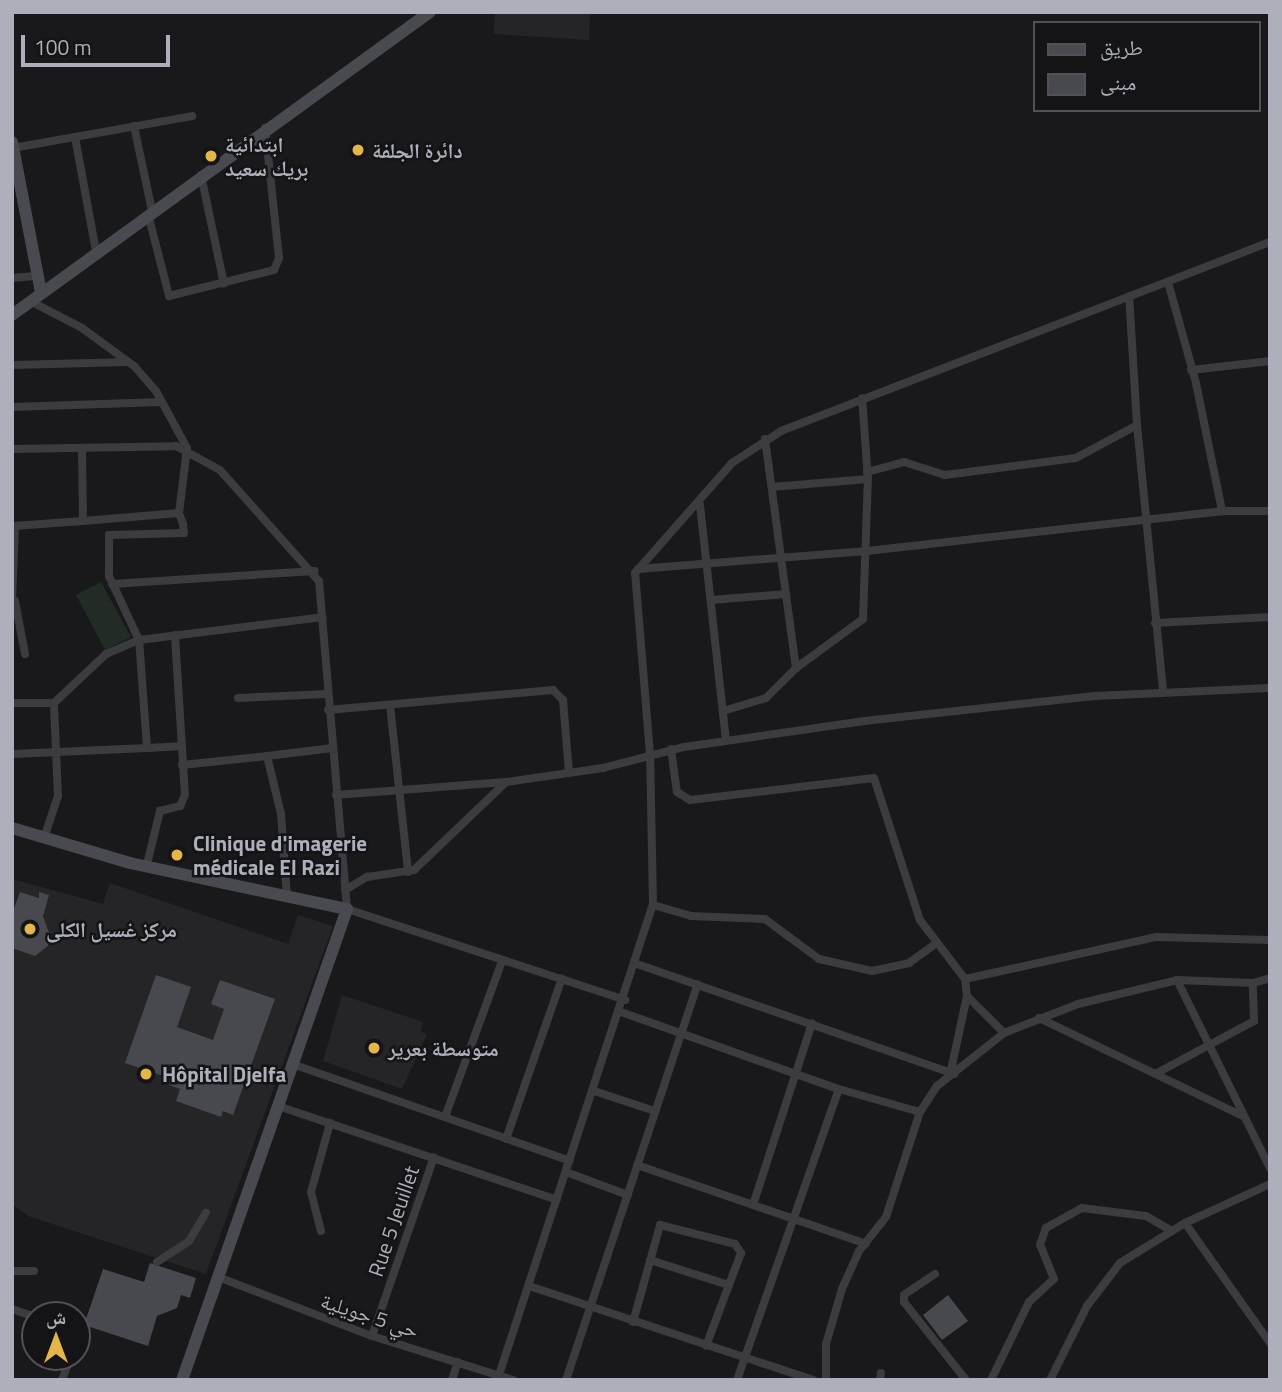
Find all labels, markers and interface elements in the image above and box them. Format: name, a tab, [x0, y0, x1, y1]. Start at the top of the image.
scale bar	[24, 21, 173, 65]
legend	[1034, 21, 1261, 112]
text: 100 m	[34, 31, 91, 63]
text: طريق	[1100, 31, 1143, 63]
text: مبنى	[1100, 66, 1136, 98]
place label: ابتدائية بريك سعيد	[225, 131, 308, 181]
place label: دائرة الجلفة	[372, 137, 463, 163]
marker: دائرة الجلفة	[350, 142, 366, 158]
marker: ابتدائية بريك سعيد	[203, 148, 219, 164]
place label: Clinique d'imagerie médicale El Razi	[193, 830, 367, 880]
marker: Clinique d'imagerie médicale El Razi	[167, 845, 187, 865]
place label: مركز غسيل الكلى	[46, 916, 177, 942]
marker: مركز غسيل الكلى	[20, 919, 40, 939]
place label: متوسطة بعرير	[388, 1035, 499, 1061]
marker: متوسطة بعرير	[366, 1040, 382, 1056]
place label: Hôpital Djelfa	[162, 1061, 286, 1087]
marker: Hôpital Djelfa	[136, 1064, 156, 1084]
street label: Rue 5 Jeuillet	[362, 1162, 424, 1280]
street label: حي 5 جويلية	[318, 1287, 422, 1343]
north arrow	[21, 1301, 91, 1371]
text: ش	[46, 1302, 66, 1331]

